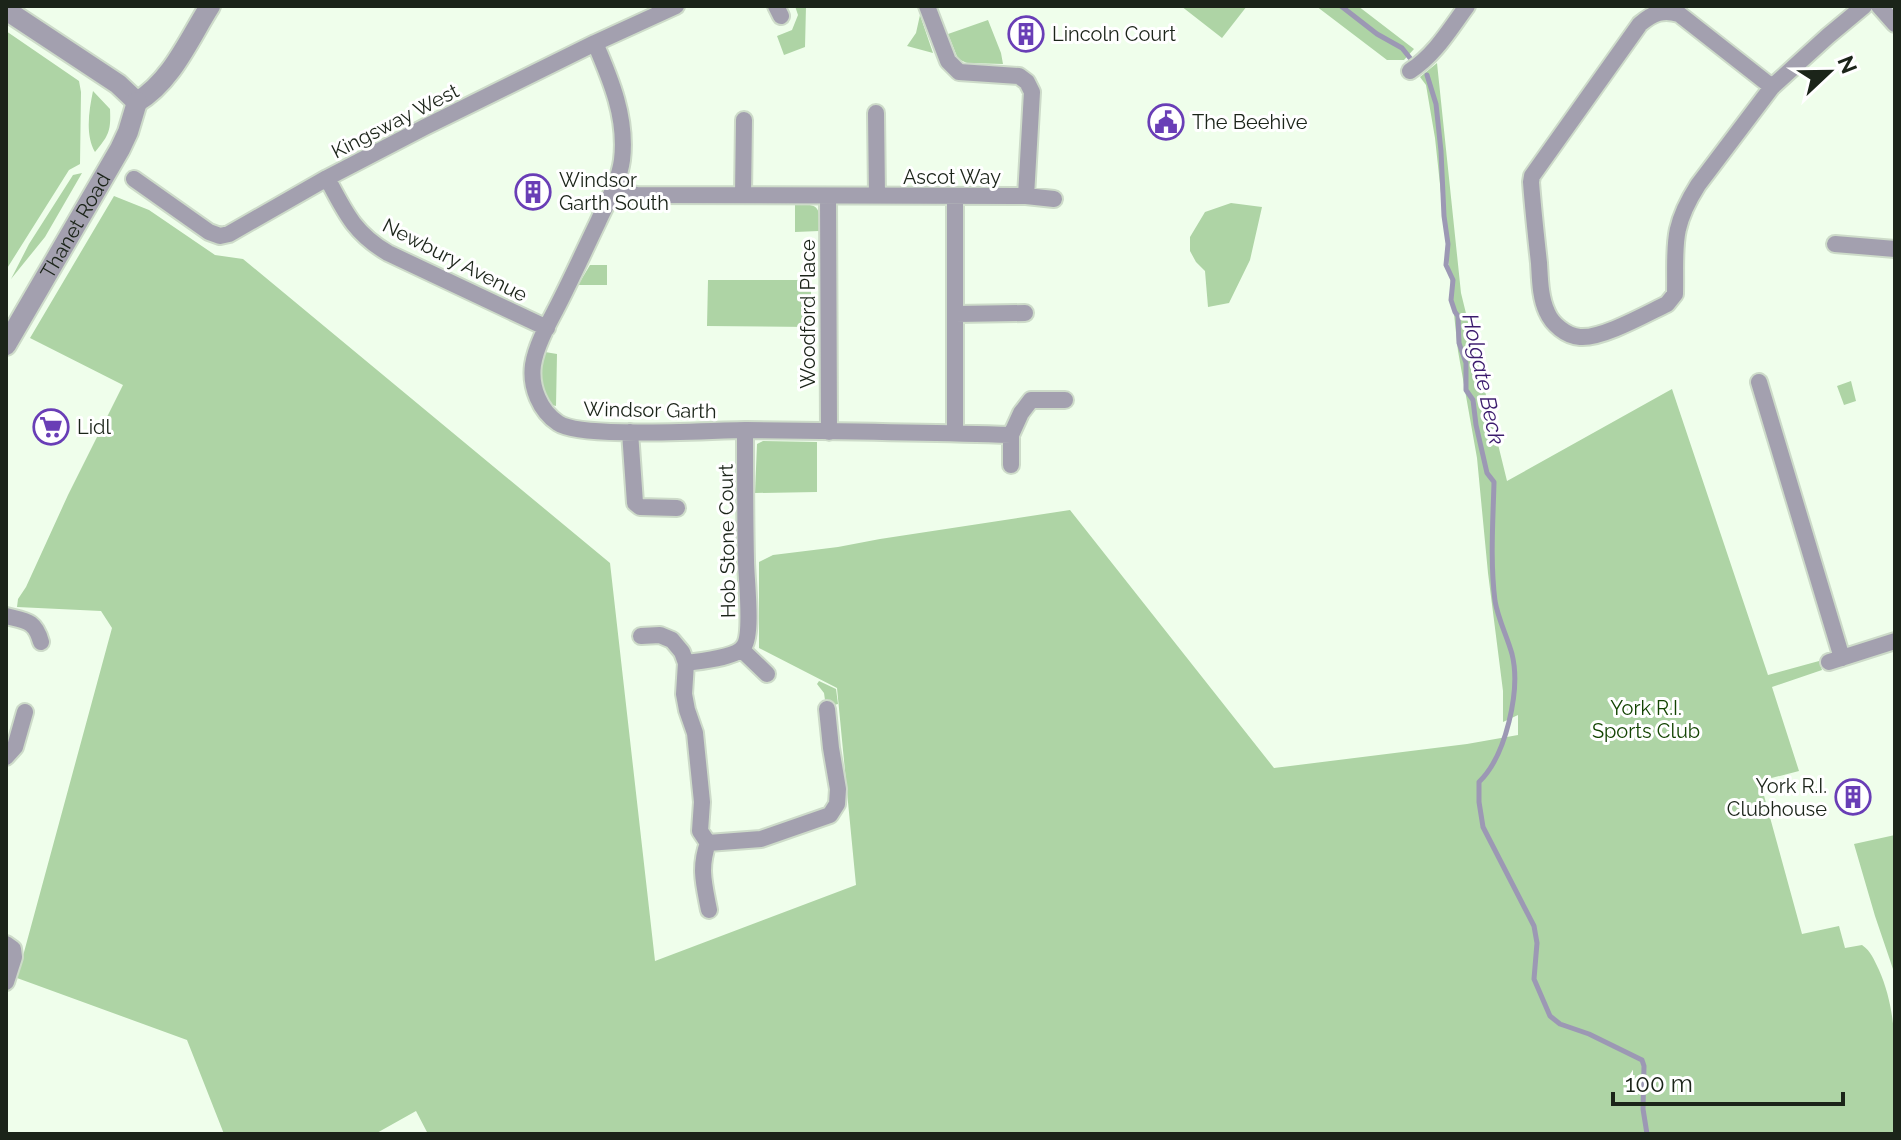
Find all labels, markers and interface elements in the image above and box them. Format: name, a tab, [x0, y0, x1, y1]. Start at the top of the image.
building icon: Lincoln Court	[1007, 15, 1045, 53]
place label: Lincoln Court	[1052, 22, 1176, 46]
north arrow	[1789, 32, 1869, 112]
text: N	[1832, 52, 1863, 77]
street label: Kingsway West	[327, 78, 463, 163]
public building icon: The Beehive	[1147, 103, 1185, 141]
place label: The Beehive	[1192, 110, 1308, 134]
street label: Ascot Way	[903, 165, 1001, 189]
place label: Windsor Garth South	[559, 168, 669, 215]
street label: Thanet Road	[35, 169, 115, 283]
building icon: Windsor Garth South	[514, 173, 552, 211]
street label: Newbury Avenue	[379, 213, 532, 307]
street label: Woodford Place	[796, 239, 820, 389]
water label: Holgate Beck	[1457, 311, 1511, 447]
street label: Windsor Garth	[583, 397, 717, 423]
supermarket icon: Lidl	[32, 408, 70, 446]
place label: Lidl	[77, 415, 111, 439]
street label: Hob Stone Court	[714, 463, 740, 618]
park label: York R.I. Sports Club	[1592, 696, 1700, 743]
place label: York R.I. Clubhouse	[1727, 774, 1827, 821]
building icon: York R.I. Clubhouse	[1834, 778, 1872, 816]
scale bar	[1613, 1056, 1843, 1106]
text: 100 m	[1625, 1069, 1693, 1098]

